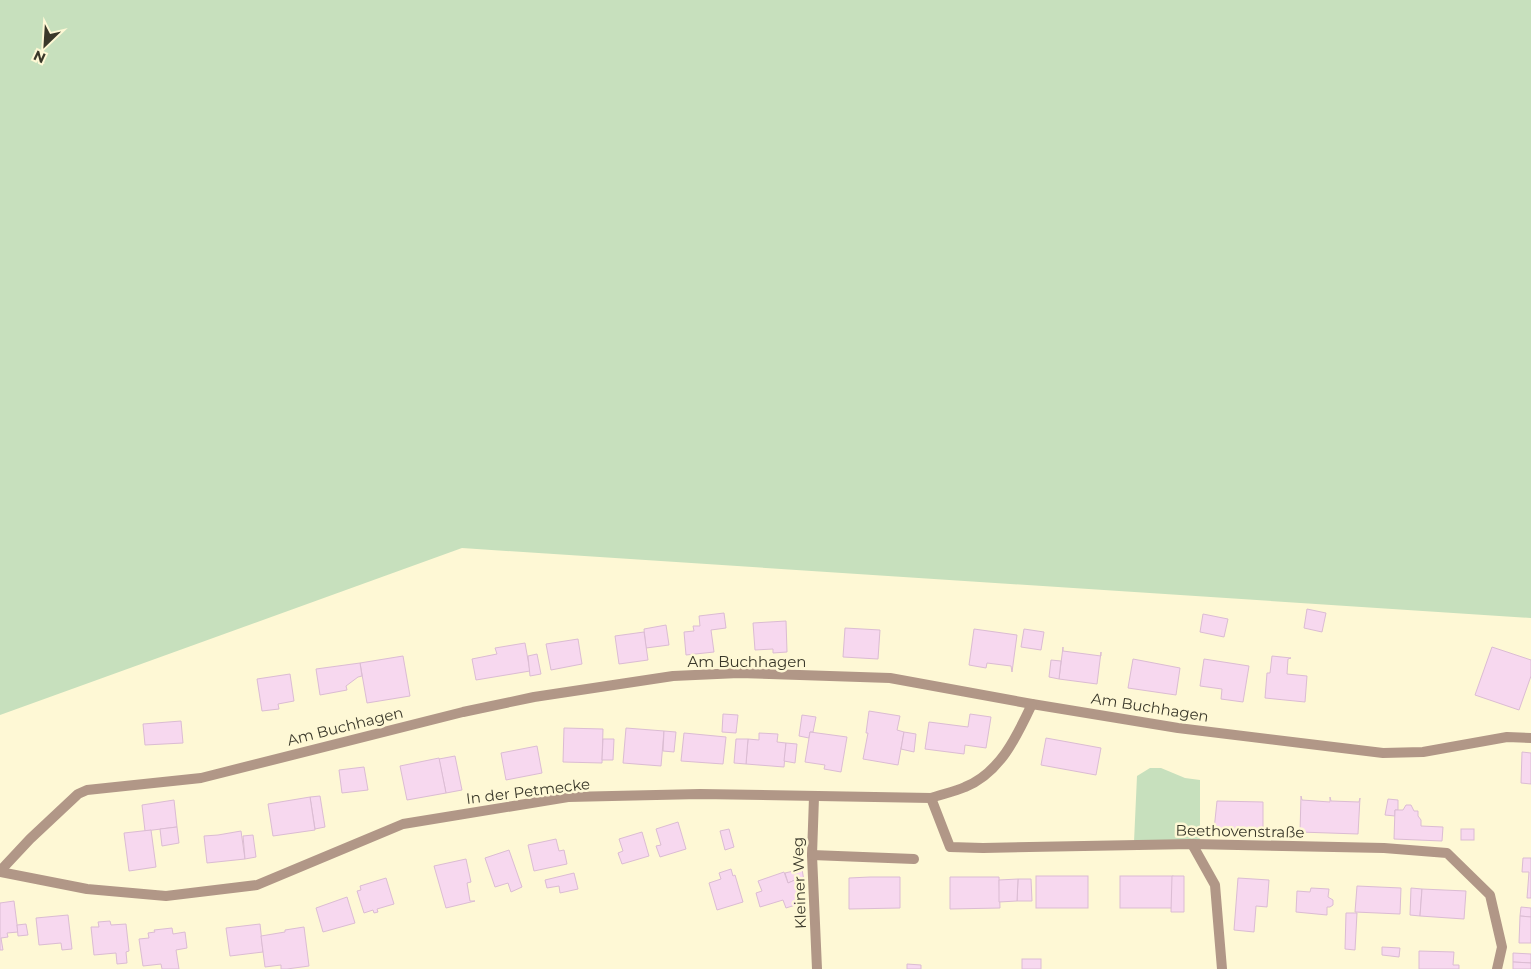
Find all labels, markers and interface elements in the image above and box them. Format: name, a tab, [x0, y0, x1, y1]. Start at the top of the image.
north arrow	[20, 20, 70, 70]
text: N	[31, 46, 48, 67]
street label: Am Buchhagen	[688, 652, 806, 671]
street label: Am Buchhagen	[1090, 688, 1210, 726]
street label: Am Buchhagen	[285, 702, 405, 750]
street label: In der Petmecke	[465, 774, 591, 808]
street label: Beethovenstraße	[1175, 820, 1305, 842]
street label: Kleiner Weg	[788, 837, 810, 929]

